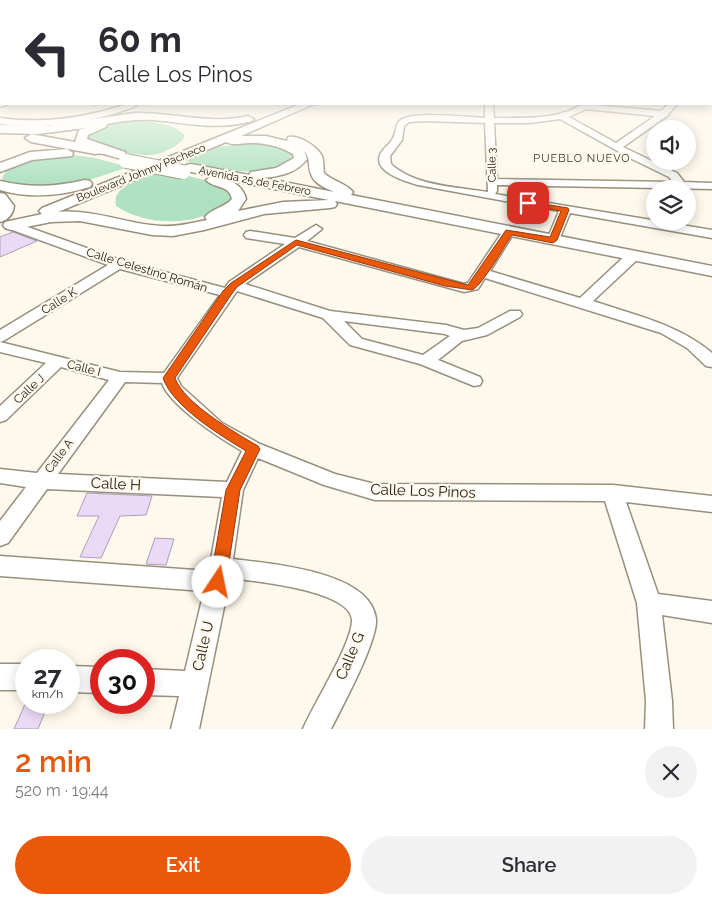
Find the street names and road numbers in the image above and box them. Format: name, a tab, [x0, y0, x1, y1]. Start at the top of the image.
street label: Boulevard Johnny Pacheco	[75, 141, 208, 205]
street label: Calle 3	[485, 147, 499, 182]
street label: Avenida 25 de Febrero	[198, 164, 313, 198]
street label: Calle Celestino Román	[85, 245, 209, 295]
street label: Calle K	[39, 285, 80, 317]
street label: Calle I	[66, 357, 102, 379]
street label: Calle J	[11, 371, 47, 407]
street label: Calle A	[42, 436, 76, 476]
street label: Calle H	[90, 474, 142, 494]
street label: Calle Los Pinos	[370, 480, 476, 502]
street label: Calle U	[189, 619, 217, 673]
street label: Calle G	[332, 629, 368, 683]

